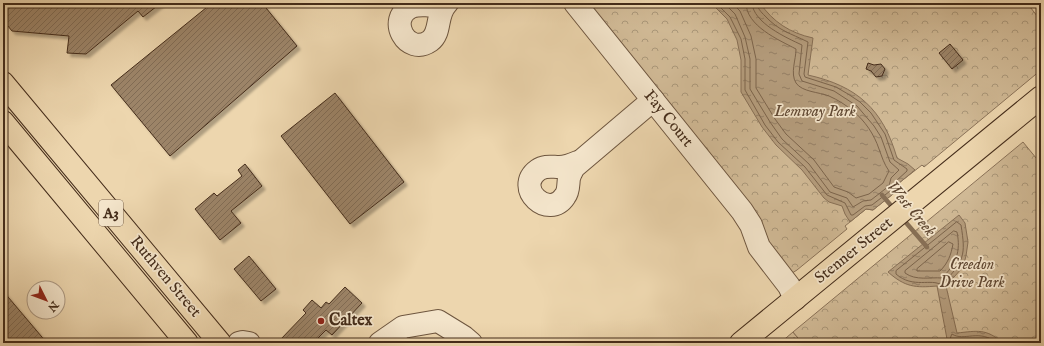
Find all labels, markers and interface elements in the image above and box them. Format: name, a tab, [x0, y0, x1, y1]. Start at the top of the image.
street label: Fay Court	[639, 86, 697, 152]
park label: Lemway Park	[773, 102, 856, 122]
water label: West Creek	[882, 177, 940, 241]
road number: A3	[99, 200, 123, 226]
street label: Stenner Street	[811, 213, 897, 289]
street label: Ruthven Street	[125, 232, 205, 322]
park label: Creedon Drive Park	[939, 255, 1005, 293]
north arrow	[26, 280, 66, 320]
text: N	[44, 297, 62, 315]
place label: Caltex	[329, 311, 373, 331]
marker: Caltex	[316, 316, 326, 326]

